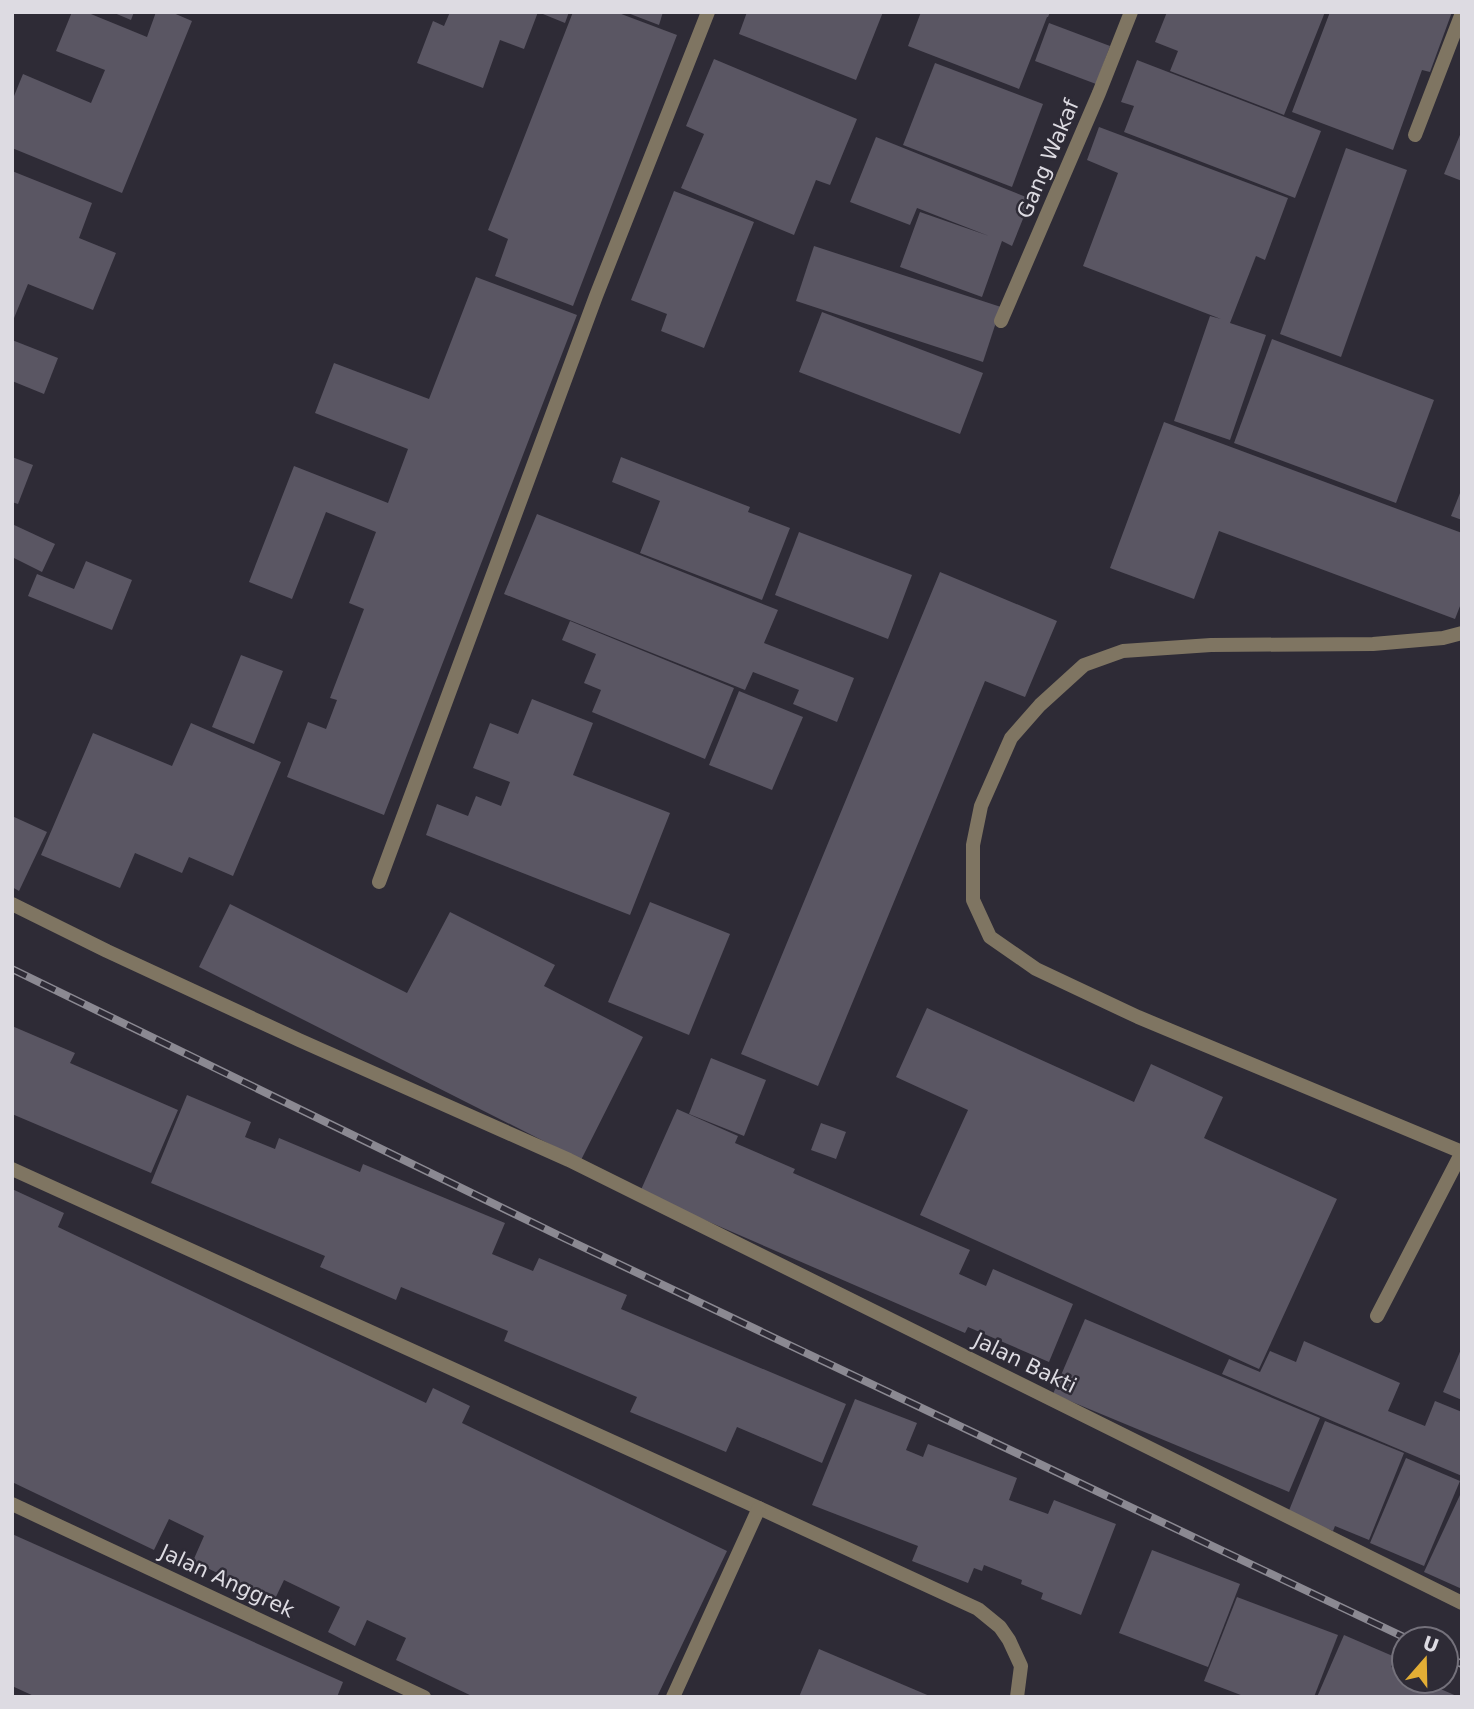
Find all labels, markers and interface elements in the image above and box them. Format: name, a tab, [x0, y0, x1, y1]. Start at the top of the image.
street label: Gang Wakaf	[1012, 95, 1084, 222]
street label: Jalan Bakti	[968, 1327, 1080, 1398]
street label: Jalan Anggrek	[154, 1539, 299, 1623]
north arrow	[1390, 1625, 1460, 1695]
text: U	[1420, 1631, 1442, 1657]

